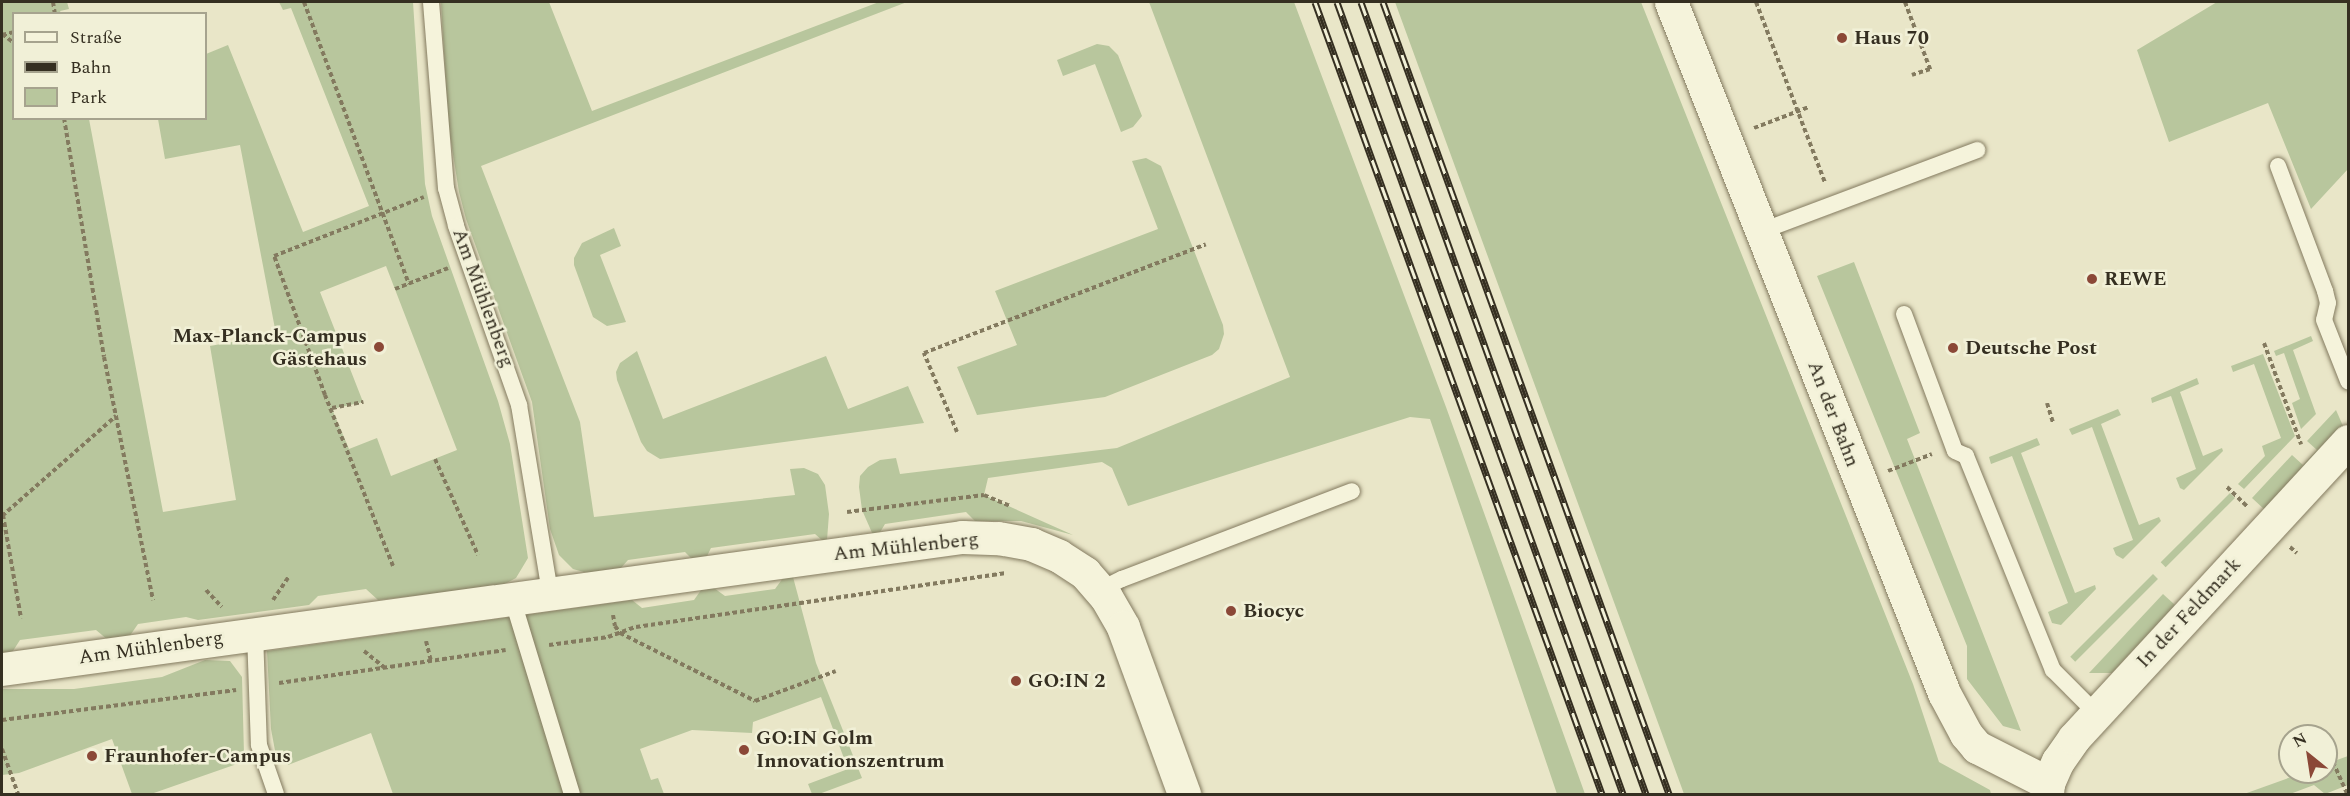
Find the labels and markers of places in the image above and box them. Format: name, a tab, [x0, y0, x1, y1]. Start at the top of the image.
place label: Haus 70	[1854, 26, 1929, 50]
marker: Haus 70	[1835, 31, 1849, 45]
place label: REWE	[2104, 267, 2166, 291]
marker: REWE	[2085, 272, 2099, 286]
place label: Max-Planck-Campus Gästehaus	[172, 324, 367, 371]
place label: Deutsche Post	[1965, 336, 2097, 360]
marker: Max-Planck-Campus Gästehaus	[372, 340, 386, 354]
marker: Deutsche Post	[1946, 341, 1960, 355]
place label: Biocyc	[1243, 599, 1304, 623]
marker: Biocyc	[1224, 604, 1238, 618]
place label: GO:IN 2	[1028, 669, 1105, 693]
marker: GO:IN 2	[1009, 674, 1023, 688]
place label: GO:IN Golm Innovationszentrum	[756, 726, 944, 773]
marker: GO:IN Golm Innovationszentrum	[737, 743, 751, 757]
place label: Fraunhofer-Campus	[104, 744, 291, 768]
marker: Fraunhofer-Campus	[85, 749, 99, 763]

